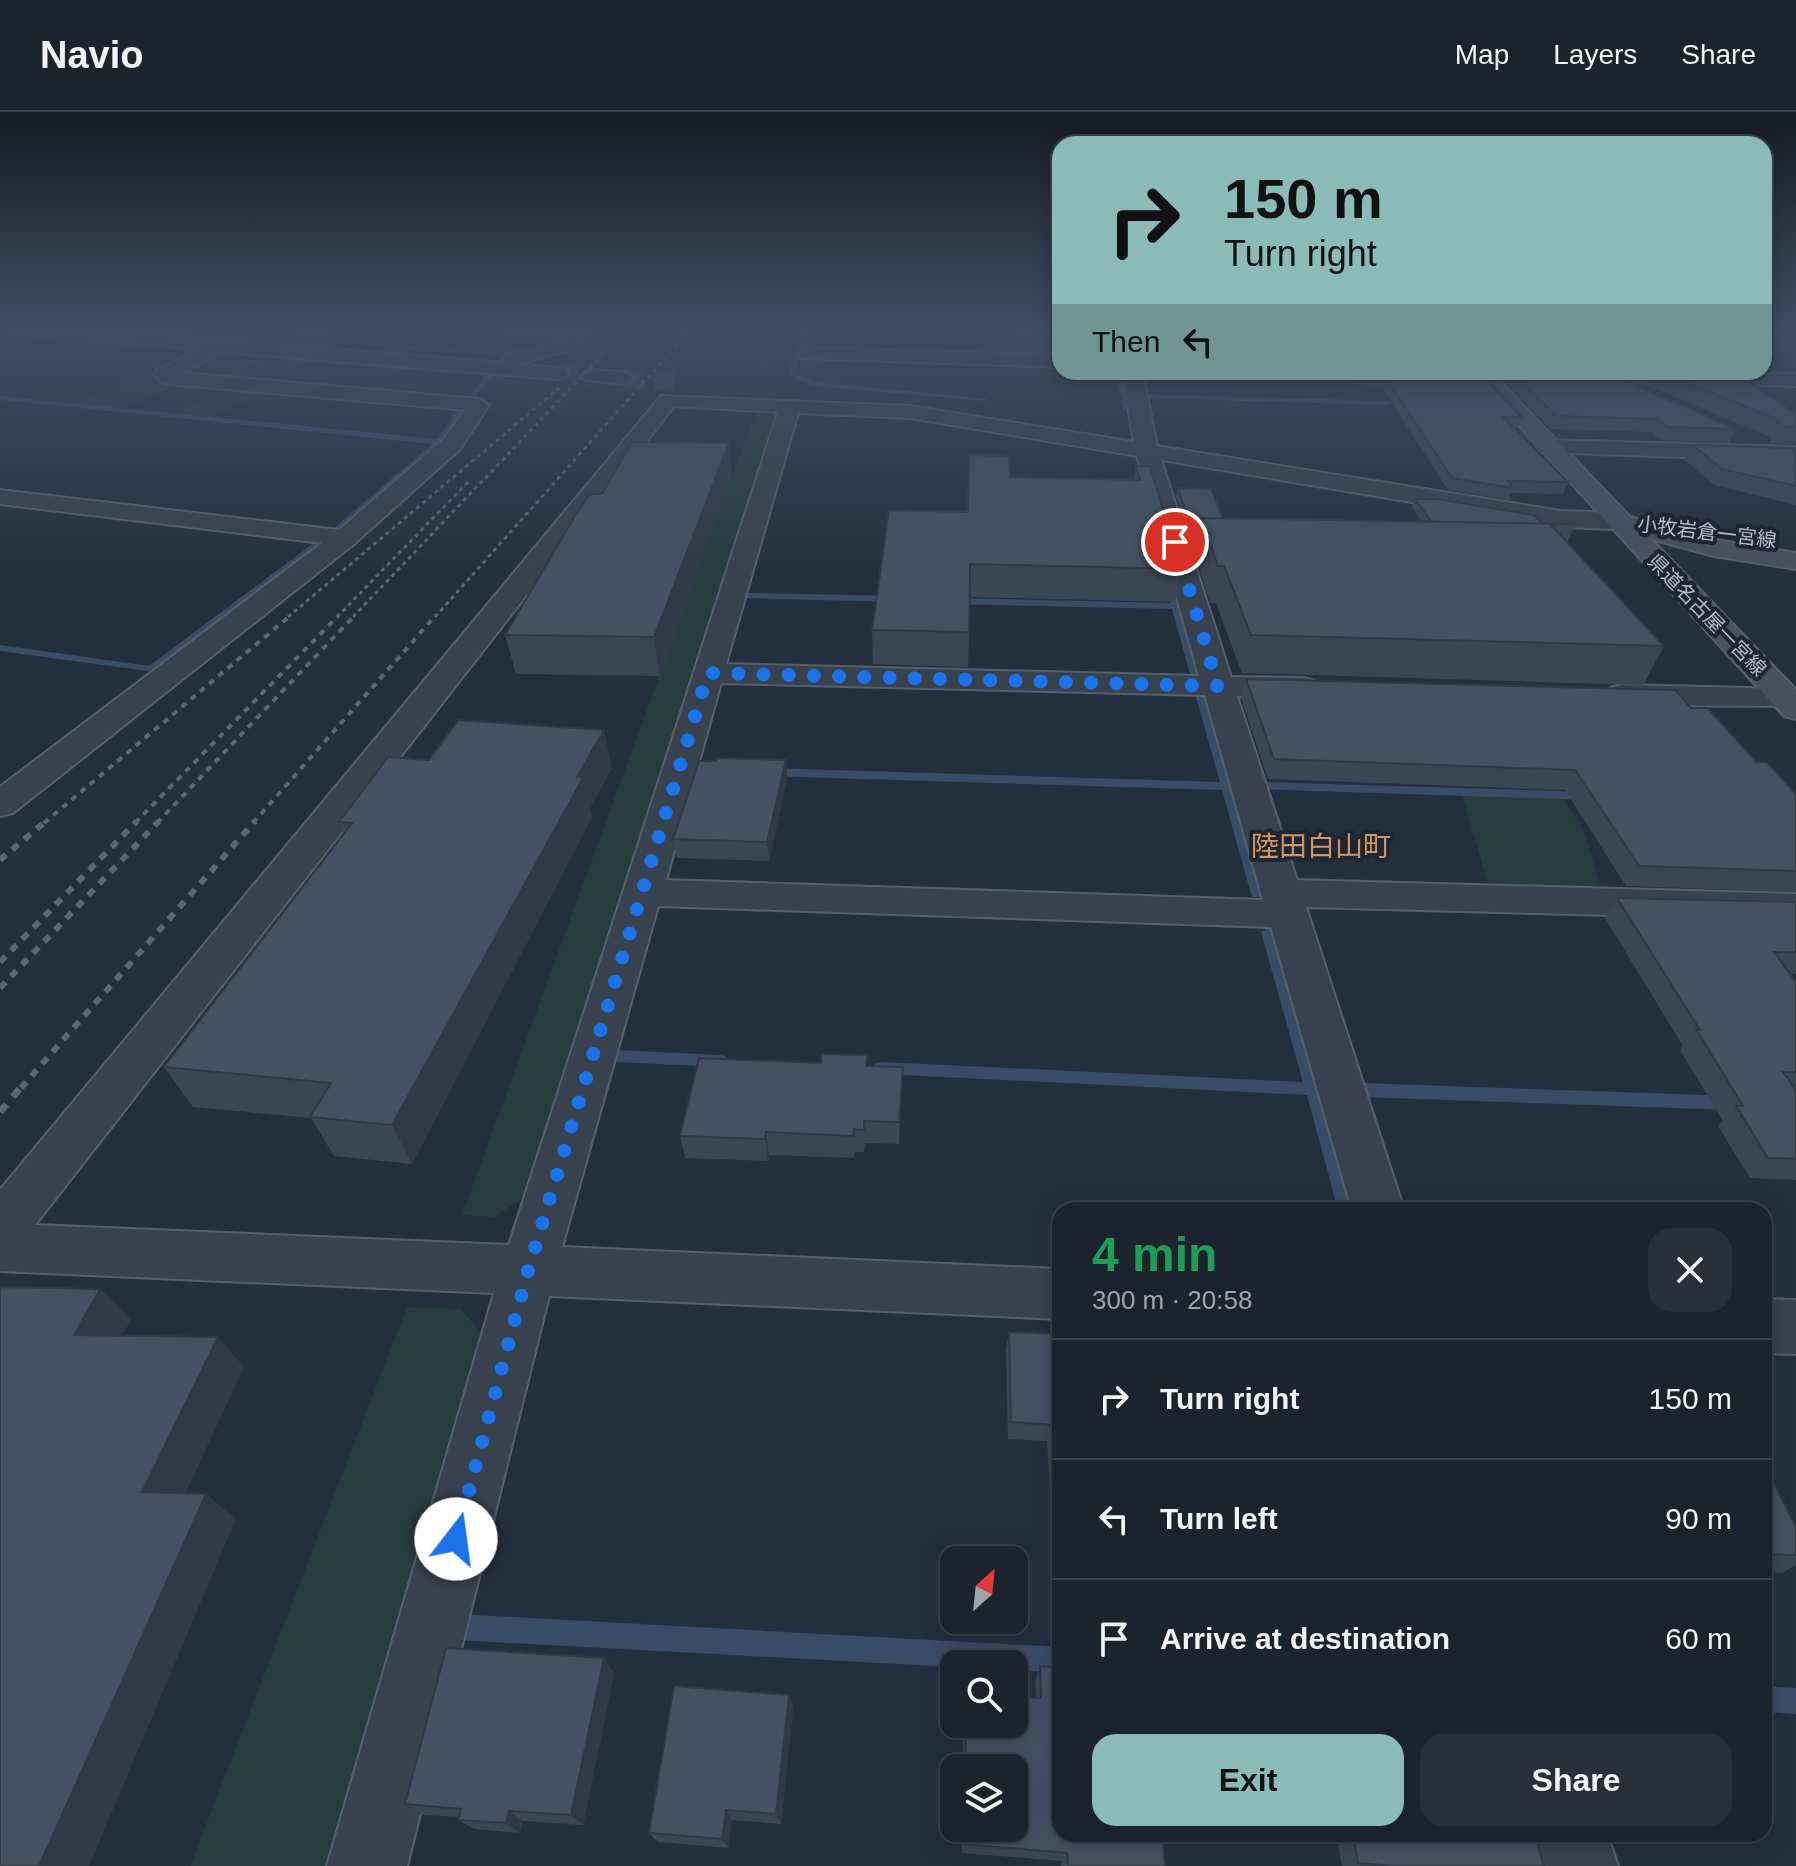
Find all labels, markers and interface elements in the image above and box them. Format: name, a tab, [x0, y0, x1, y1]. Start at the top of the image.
text: Navio	[40, 34, 143, 76]
text: Map	[1455, 39, 1509, 70]
text: Layers	[1553, 39, 1637, 70]
text: Share	[1681, 39, 1756, 70]
text: 150 m	[1224, 167, 1383, 230]
icon: right	[1092, 168, 1196, 272]
text: Turn right	[1224, 233, 1377, 274]
icon: left	[1176, 320, 1220, 364]
text: Then	[1092, 325, 1160, 358]
pin	[1141, 508, 1209, 576]
street label: 小牧岩倉一宮線	[1636, 513, 1778, 551]
icon: arrive	[1153, 520, 1197, 564]
street label: 県道名古屋一宮線	[1644, 550, 1770, 680]
district label: 陸田白山町	[1251, 831, 1391, 862]
text: 4 min	[1092, 1228, 1217, 1281]
button: close	[1648, 1228, 1732, 1312]
text: 300 m · 20:58	[1092, 1285, 1252, 1315]
icon: right	[1092, 1377, 1136, 1421]
text: Turn right	[1160, 1382, 1299, 1415]
text: 150 m	[1649, 1382, 1732, 1415]
position arrow	[414, 1497, 498, 1581]
icon: left	[1092, 1497, 1136, 1541]
text: Turn left	[1160, 1502, 1278, 1535]
text: 90 m	[1665, 1502, 1732, 1535]
north arrow	[940, 1546, 1028, 1634]
map controls	[940, 1546, 1028, 1842]
icon: arrive	[1092, 1617, 1136, 1661]
text: Arrive at destination	[1160, 1622, 1450, 1655]
text: 60 m	[1665, 1622, 1732, 1655]
button: search	[940, 1650, 1028, 1738]
button: Exit	[1092, 1734, 1404, 1826]
button: Share	[1420, 1734, 1732, 1826]
button: layers	[940, 1754, 1028, 1842]

